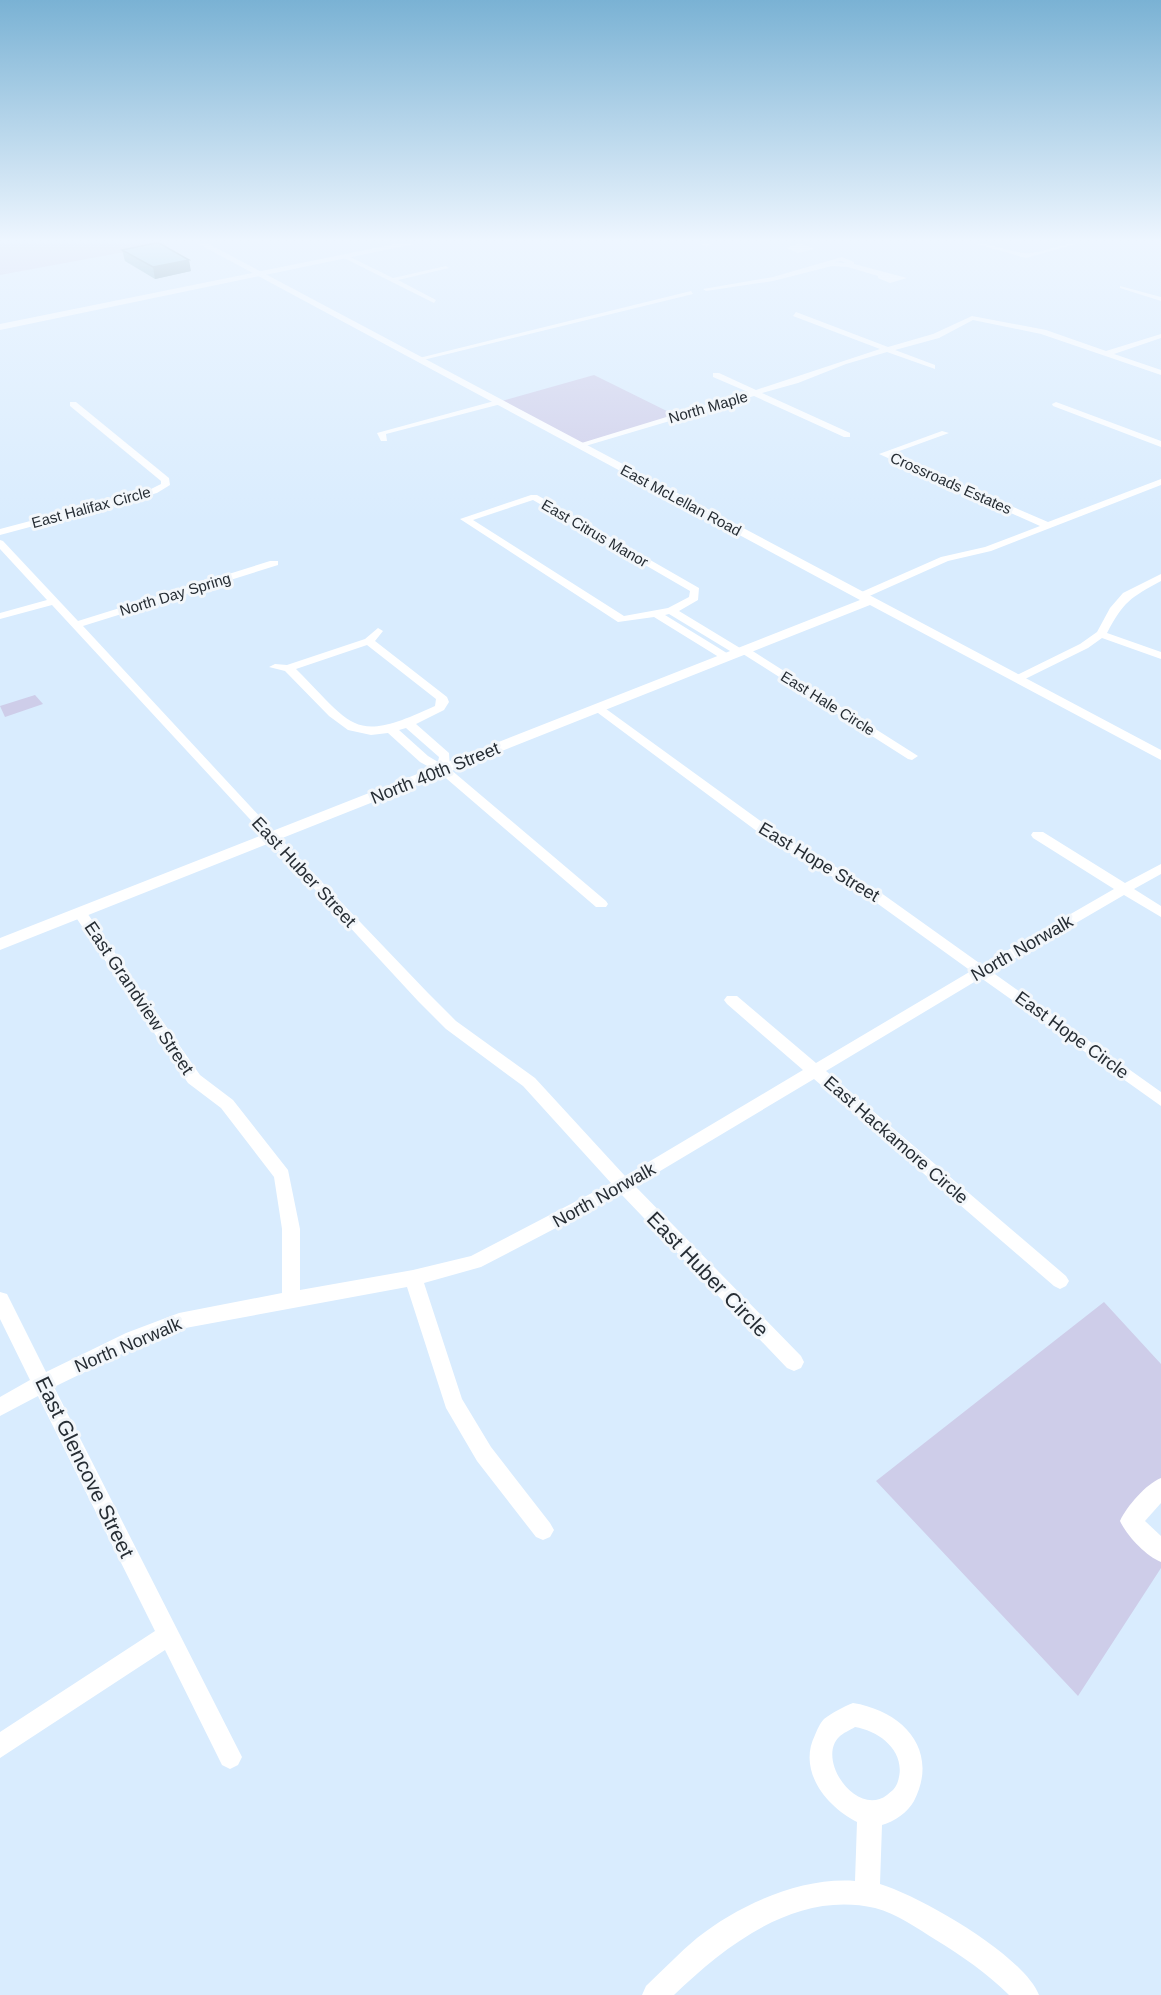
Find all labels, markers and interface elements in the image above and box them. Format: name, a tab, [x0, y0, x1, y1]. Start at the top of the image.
street label: North Maple	[666, 388, 750, 426]
street label: Crossroads Estates	[888, 449, 1014, 517]
street label: East McLellan Road	[618, 461, 744, 539]
street label: East Halifax Circle	[30, 483, 152, 531]
street label: East Citrus Manor	[539, 496, 651, 570]
street label: North Day Spring	[117, 569, 233, 619]
street label: East Hale Circle	[778, 667, 878, 739]
street label: North 40th Street	[368, 738, 502, 808]
street label: East Huber Street	[248, 813, 360, 931]
street label: East Hope Street	[755, 818, 883, 906]
street label: North Norwalk	[968, 910, 1077, 985]
street label: East Grandview Street	[80, 918, 198, 1078]
street label: East Hope Circle	[1011, 987, 1133, 1083]
street label: East Hackamore Circle	[820, 1072, 972, 1208]
street label: North Norwalk	[549, 1158, 660, 1231]
street label: East Huber Circle	[643, 1207, 773, 1341]
street label: North Norwalk	[72, 1313, 185, 1376]
street label: East Glencove Street	[31, 1373, 139, 1561]

